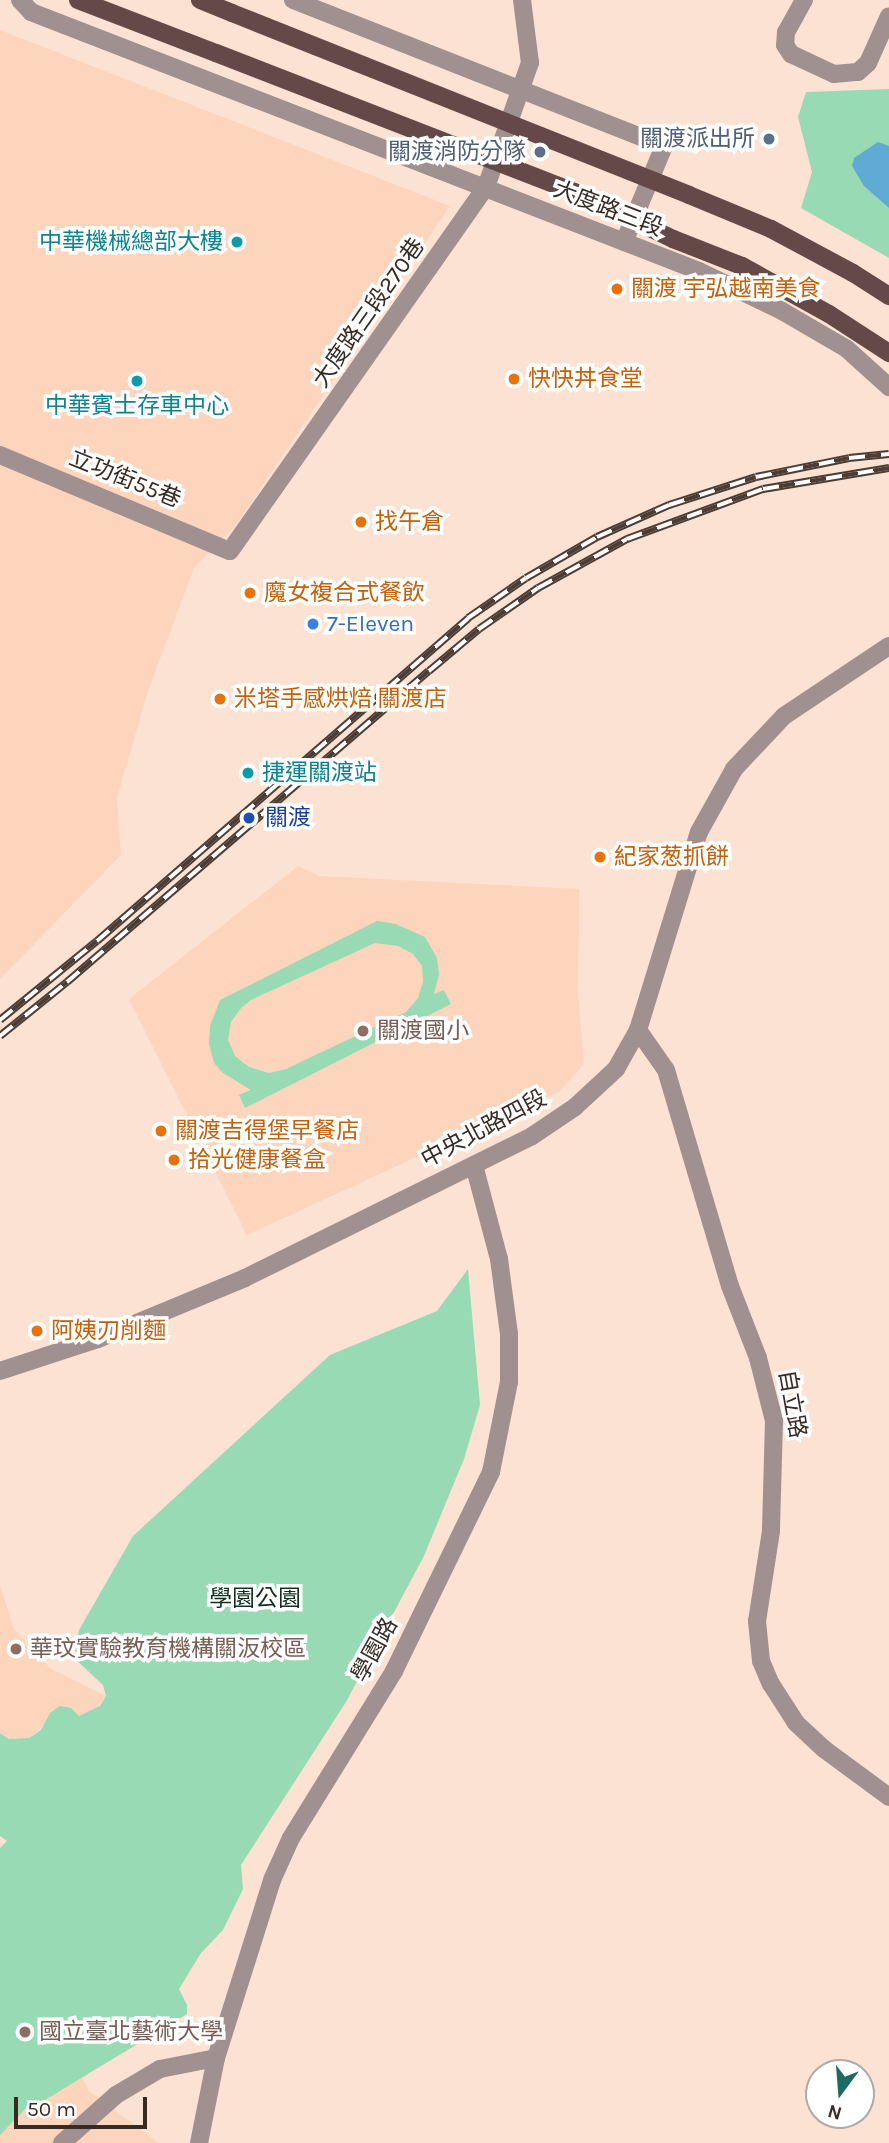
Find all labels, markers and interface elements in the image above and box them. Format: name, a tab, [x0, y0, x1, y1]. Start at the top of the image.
place label: 關渡派出所	[640, 125, 755, 153]
marker: 關渡派出所	[761, 131, 777, 147]
place label: 關渡消防分隊	[388, 138, 526, 166]
marker: 關渡消防分隊	[532, 144, 548, 160]
street label: 大度路三段	[549, 176, 667, 242]
place label: 中華機械總部大樓	[39, 228, 223, 256]
street label: 大度路三段270巷	[307, 233, 431, 393]
marker: 中華機械總部大樓	[229, 234, 245, 250]
place label: 關渡 宇弘越南美食	[631, 275, 820, 303]
marker: 關渡 宇弘越南美食	[609, 281, 625, 297]
place label: 快快丼食堂	[528, 365, 643, 393]
marker: 快快丼食堂	[506, 371, 522, 387]
marker: 中華賓士存車中心	[129, 373, 145, 389]
place label: 中華賓士存車中心	[45, 392, 229, 420]
street label: 立功街55巷	[65, 444, 185, 514]
place label: 找午倉	[375, 508, 444, 536]
marker: 找午倉	[353, 514, 369, 530]
place label: 魔女複合式餐飲	[264, 579, 425, 607]
marker: 魔女複合式餐飲	[242, 585, 258, 601]
place label: 7-Eleven	[327, 610, 414, 638]
marker: 7-Eleven	[305, 616, 321, 632]
place label: 米塔手感烘焙 關渡店	[234, 685, 446, 713]
marker: 米塔手感烘焙 關渡店	[212, 691, 228, 707]
place label: 捷運關渡站	[262, 759, 377, 787]
marker: 捷運關渡站	[240, 765, 256, 781]
place label: 關渡	[265, 804, 311, 832]
marker: 關渡	[239, 808, 259, 828]
place label: 紀家葱抓餅	[614, 843, 729, 871]
marker: 紀家葱抓餅	[592, 849, 608, 865]
place label: 關渡國小	[377, 1017, 469, 1045]
marker: 關渡國小	[355, 1023, 371, 1039]
street label: 中央北路四段	[417, 1084, 551, 1174]
place label: 關渡吉得堡早餐店	[175, 1117, 359, 1145]
marker: 關渡吉得堡早餐店	[153, 1123, 169, 1139]
place label: 拾光健康餐盒	[188, 1146, 326, 1174]
marker: 拾光健康餐盒	[166, 1152, 182, 1168]
place label: 阿姨刀削麵	[51, 1317, 166, 1345]
marker: 阿姨刀削麵	[29, 1323, 45, 1339]
street label: 自立路	[772, 1368, 812, 1440]
park label: 學園公園	[209, 1585, 301, 1613]
street label: 學園路	[346, 1613, 404, 1687]
place label: 華玟實驗教育機構關汳校區	[30, 1635, 306, 1663]
marker: 華玟實驗教育機構關汳校區	[8, 1641, 24, 1657]
place label: 國立臺北藝術大學	[39, 2018, 223, 2046]
marker: 國立臺北藝術大學	[17, 2024, 33, 2040]
north arrow	[805, 2059, 875, 2129]
scale bar	[18, 2084, 150, 2128]
text: 50 m	[27, 2097, 76, 2121]
text: N	[825, 2100, 844, 2125]

